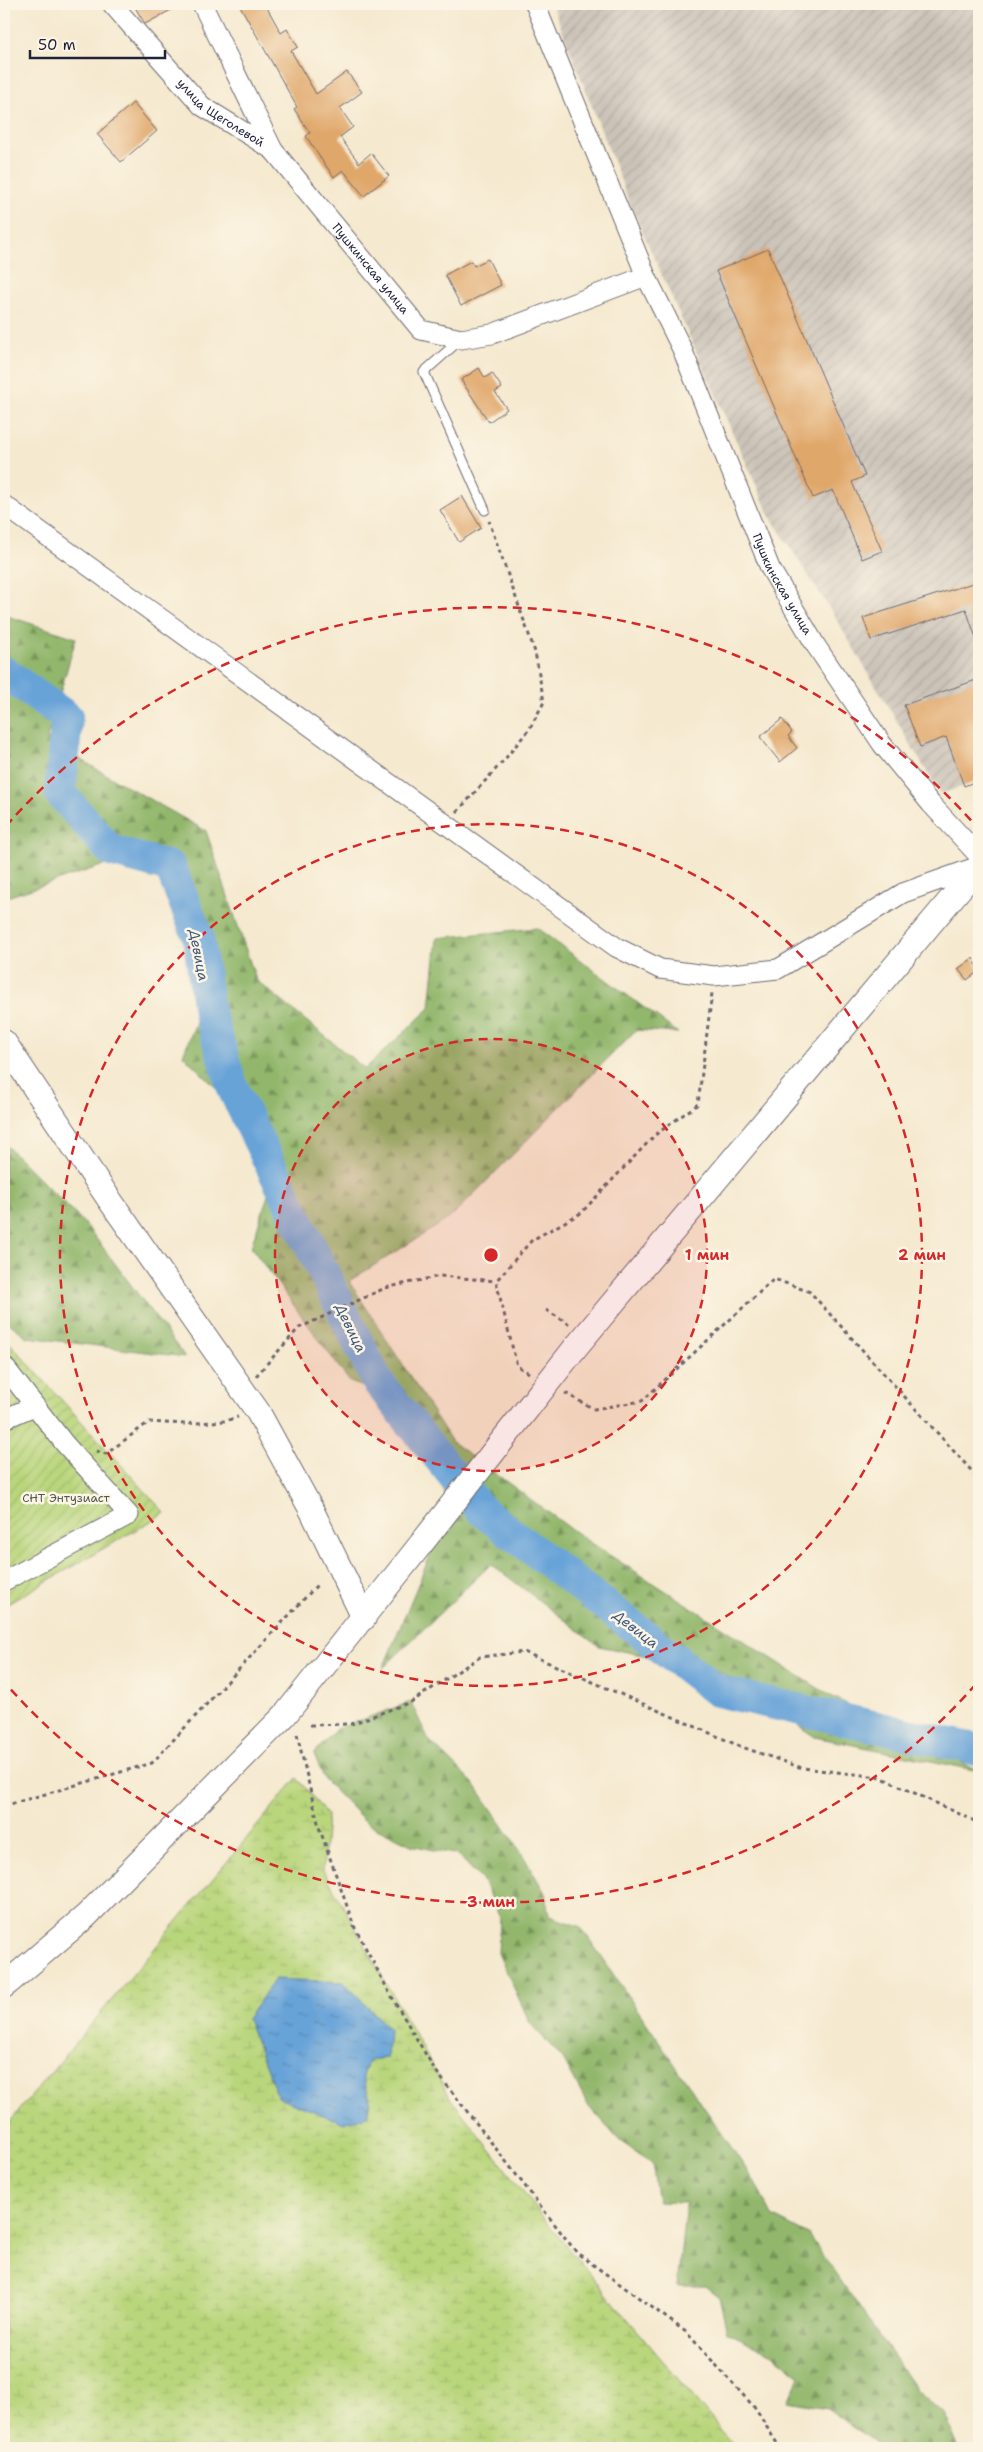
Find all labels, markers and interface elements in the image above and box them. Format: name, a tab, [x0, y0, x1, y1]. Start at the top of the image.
scale bar	[30, 28, 165, 60]
text: 50 m	[38, 35, 76, 55]
street label: улица Щеголевой	[174, 75, 267, 151]
street label: Пушкинская улица	[329, 220, 413, 318]
street label: Пушкинская улица	[749, 531, 816, 638]
water label: Девица	[185, 927, 213, 982]
text: 1 мин	[685, 1245, 729, 1265]
text: 2 мин	[898, 1245, 946, 1265]
centre of rings	[482, 1246, 500, 1264]
water label: Девица	[331, 1300, 370, 1355]
park label: СНТ Энтузиаст	[22, 1490, 111, 1506]
water label: Девица	[609, 1605, 662, 1652]
text: 3 мин	[467, 1892, 515, 1912]

